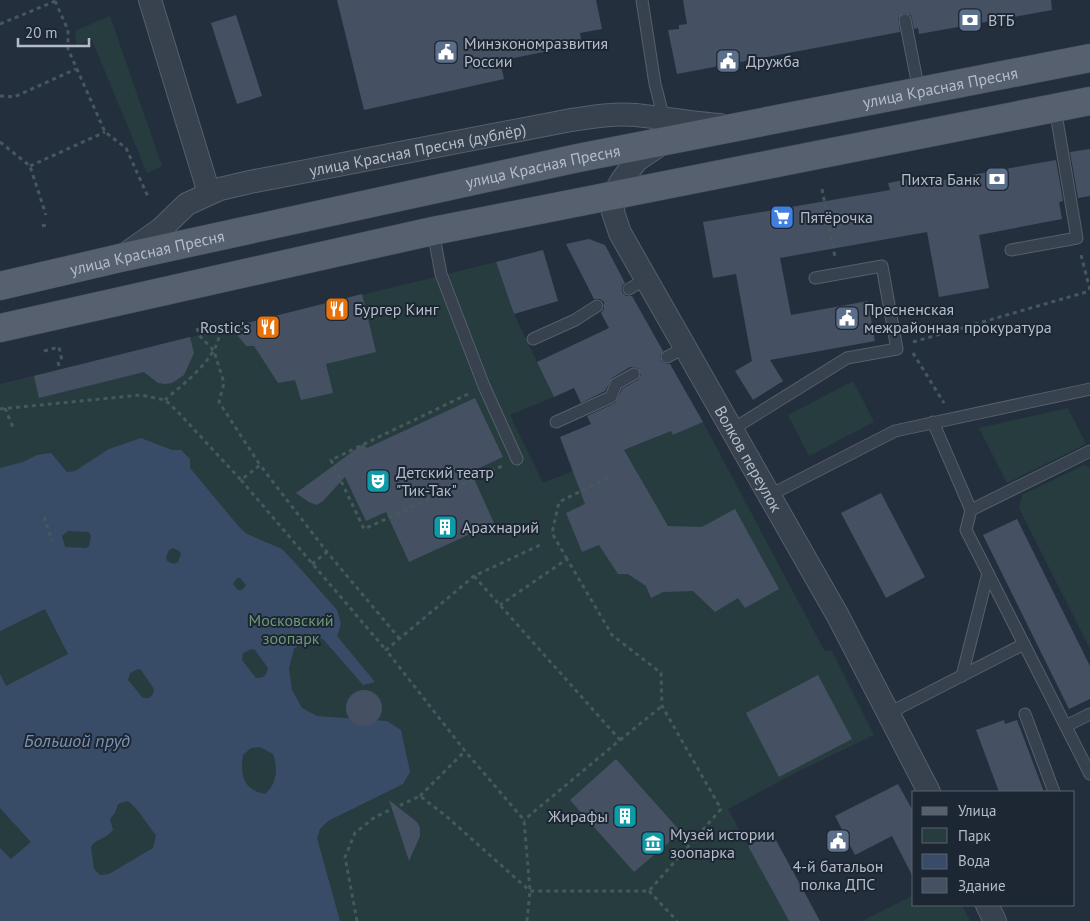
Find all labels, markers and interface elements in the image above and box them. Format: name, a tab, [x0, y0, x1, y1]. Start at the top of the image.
bank icon: ВТБ	[957, 7, 983, 33]
place label: ВТБ	[988, 10, 1015, 30]
scale bar	[18, 15, 89, 47]
text: 20 m	[25, 23, 58, 42]
place label: Минэкономразвития России	[464, 33, 608, 71]
public building icon: Минэкономразвития России	[433, 39, 459, 65]
public building icon: Дружба	[715, 48, 741, 74]
place label: Дружба	[746, 51, 800, 71]
street label: улица Красная Пресня	[861, 62, 1019, 112]
street label: улица Красная Пресня (дублёр)	[307, 119, 528, 180]
street label: улица Красная Пресня	[464, 140, 622, 192]
bank icon: Пихта Банк	[984, 166, 1010, 192]
place label: Пихта Банк	[901, 169, 980, 189]
supermarket icon: Пятёрочка	[769, 204, 795, 230]
place label: Пятёрочка	[800, 207, 873, 227]
street label: улица Красная Пресня	[68, 225, 226, 279]
restaurant icon: Бургер Кинг	[324, 296, 350, 322]
place label: Бургер Кинг	[354, 299, 439, 319]
place label: Пресненская межрайонная прокуратура	[864, 299, 1052, 337]
public building icon: Пресненская межрайонная прокуратура	[834, 305, 860, 331]
restaurant icon: Rostic's	[255, 314, 281, 340]
place label: Rostic's	[200, 317, 250, 337]
street label: Волков переулок	[710, 402, 787, 516]
place label: Детский театр "Тик-Так"	[396, 462, 494, 500]
theatre icon: Детский театр "Тик-Так"	[365, 468, 391, 494]
building icon: Арахнарий	[432, 514, 458, 540]
place label: Арахнарий	[462, 517, 539, 537]
park label: Московский зоопарк	[249, 610, 333, 648]
water label: Большой пруд	[24, 729, 130, 752]
legend	[912, 791, 1075, 906]
text: Улица	[958, 801, 996, 820]
building icon: Жирафы	[612, 803, 638, 829]
place label: Жирафы	[547, 806, 608, 826]
place label: Музей истории зоопарка	[670, 824, 775, 862]
text: Парк	[958, 826, 991, 845]
public building icon: 4-й батальон полка ДПС	[825, 828, 851, 854]
museum icon: Музей истории зоопарка	[640, 830, 666, 856]
text: Вода	[958, 851, 990, 870]
place label: 4-й батальон полка ДПС	[793, 856, 883, 894]
text: Здание	[958, 876, 1006, 895]

